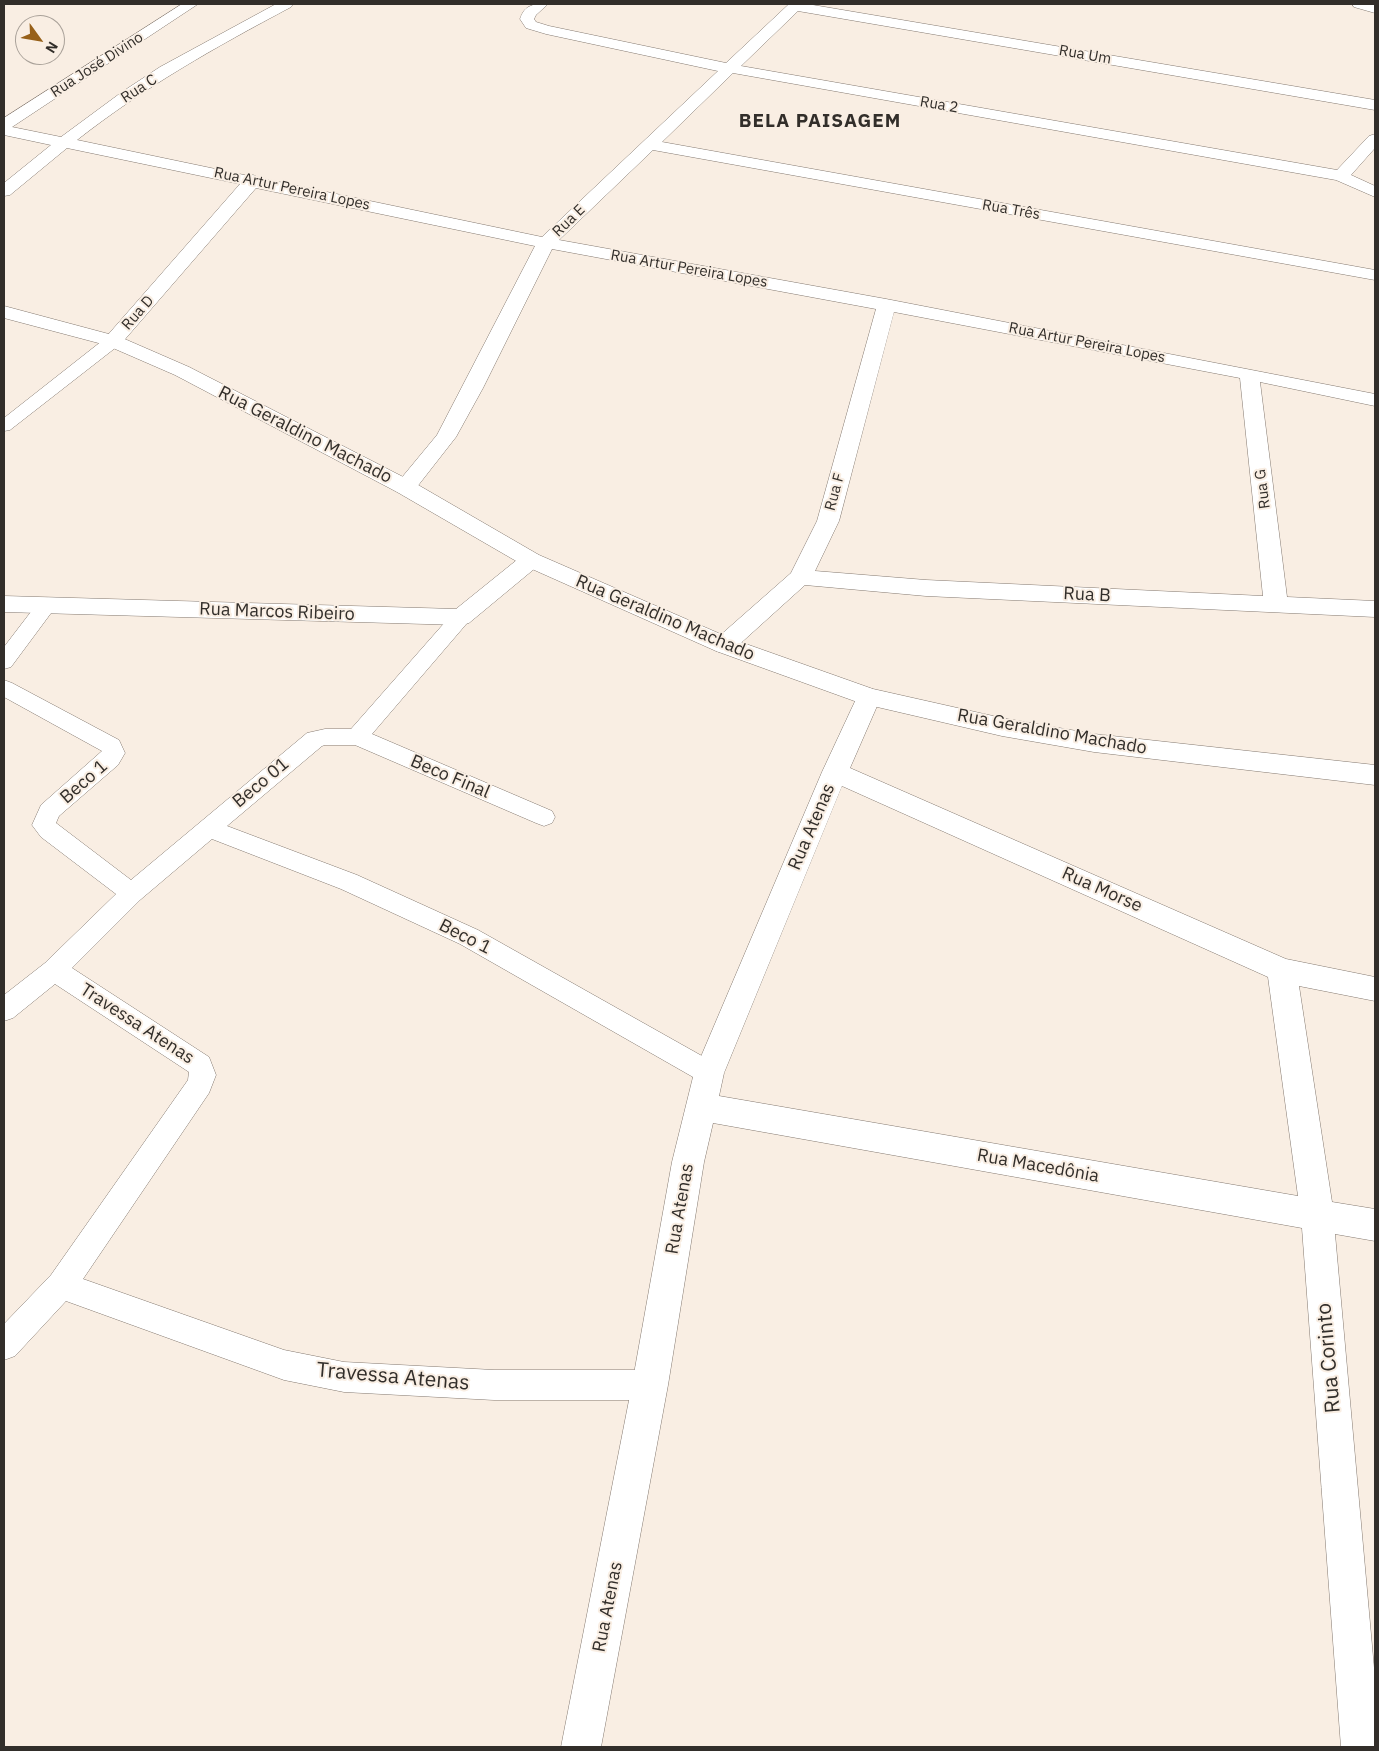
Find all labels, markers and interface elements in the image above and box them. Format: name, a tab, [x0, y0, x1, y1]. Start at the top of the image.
north arrow	[15, 15, 65, 65]
street label: Rua José Divino	[47, 28, 147, 102]
text: N	[42, 38, 62, 56]
street label: Rua Um	[1057, 42, 1113, 68]
street label: Rua C	[118, 71, 160, 107]
street label: Rua 2	[918, 93, 960, 117]
district label: BELA PAISAGEM	[737, 111, 903, 133]
street label: Rua Artur Pereira Lopes	[212, 164, 372, 214]
street label: Rua Três	[981, 196, 1041, 224]
street label: Rua E	[549, 201, 589, 241]
street label: Rua Artur Pereira Lopes	[609, 246, 769, 292]
street label: Rua D	[118, 292, 158, 334]
street label: Rua Artur Pereira Lopes	[1007, 319, 1167, 367]
street label: Rua Geraldino Machado	[214, 382, 396, 488]
street label: Rua G	[1252, 468, 1274, 510]
street label: Rua F	[821, 471, 849, 513]
street label: Rua Geraldino Machado	[572, 571, 758, 665]
street label: Rua B	[1063, 583, 1111, 607]
street label: Rua Marcos Ribeiro	[199, 598, 355, 626]
street label: Rua Geraldino Machado	[956, 705, 1148, 759]
street label: Beco Final	[407, 751, 493, 803]
street label: Beco 01	[229, 753, 293, 813]
street label: Beco 1	[56, 756, 112, 808]
street label: Rua Atenas	[784, 781, 840, 873]
street label: Rua Morse	[1059, 863, 1145, 917]
street label: Beco 1	[435, 915, 495, 959]
street label: Travessa Atenas	[76, 979, 198, 1069]
street label: Rua Macedônia	[975, 1145, 1101, 1187]
street label: Rua Atenas	[661, 1162, 699, 1256]
street label: Rua Corinto	[1312, 1302, 1346, 1414]
street label: Travessa Atenas	[315, 1358, 471, 1396]
street label: Rua Atenas	[589, 1560, 627, 1654]

